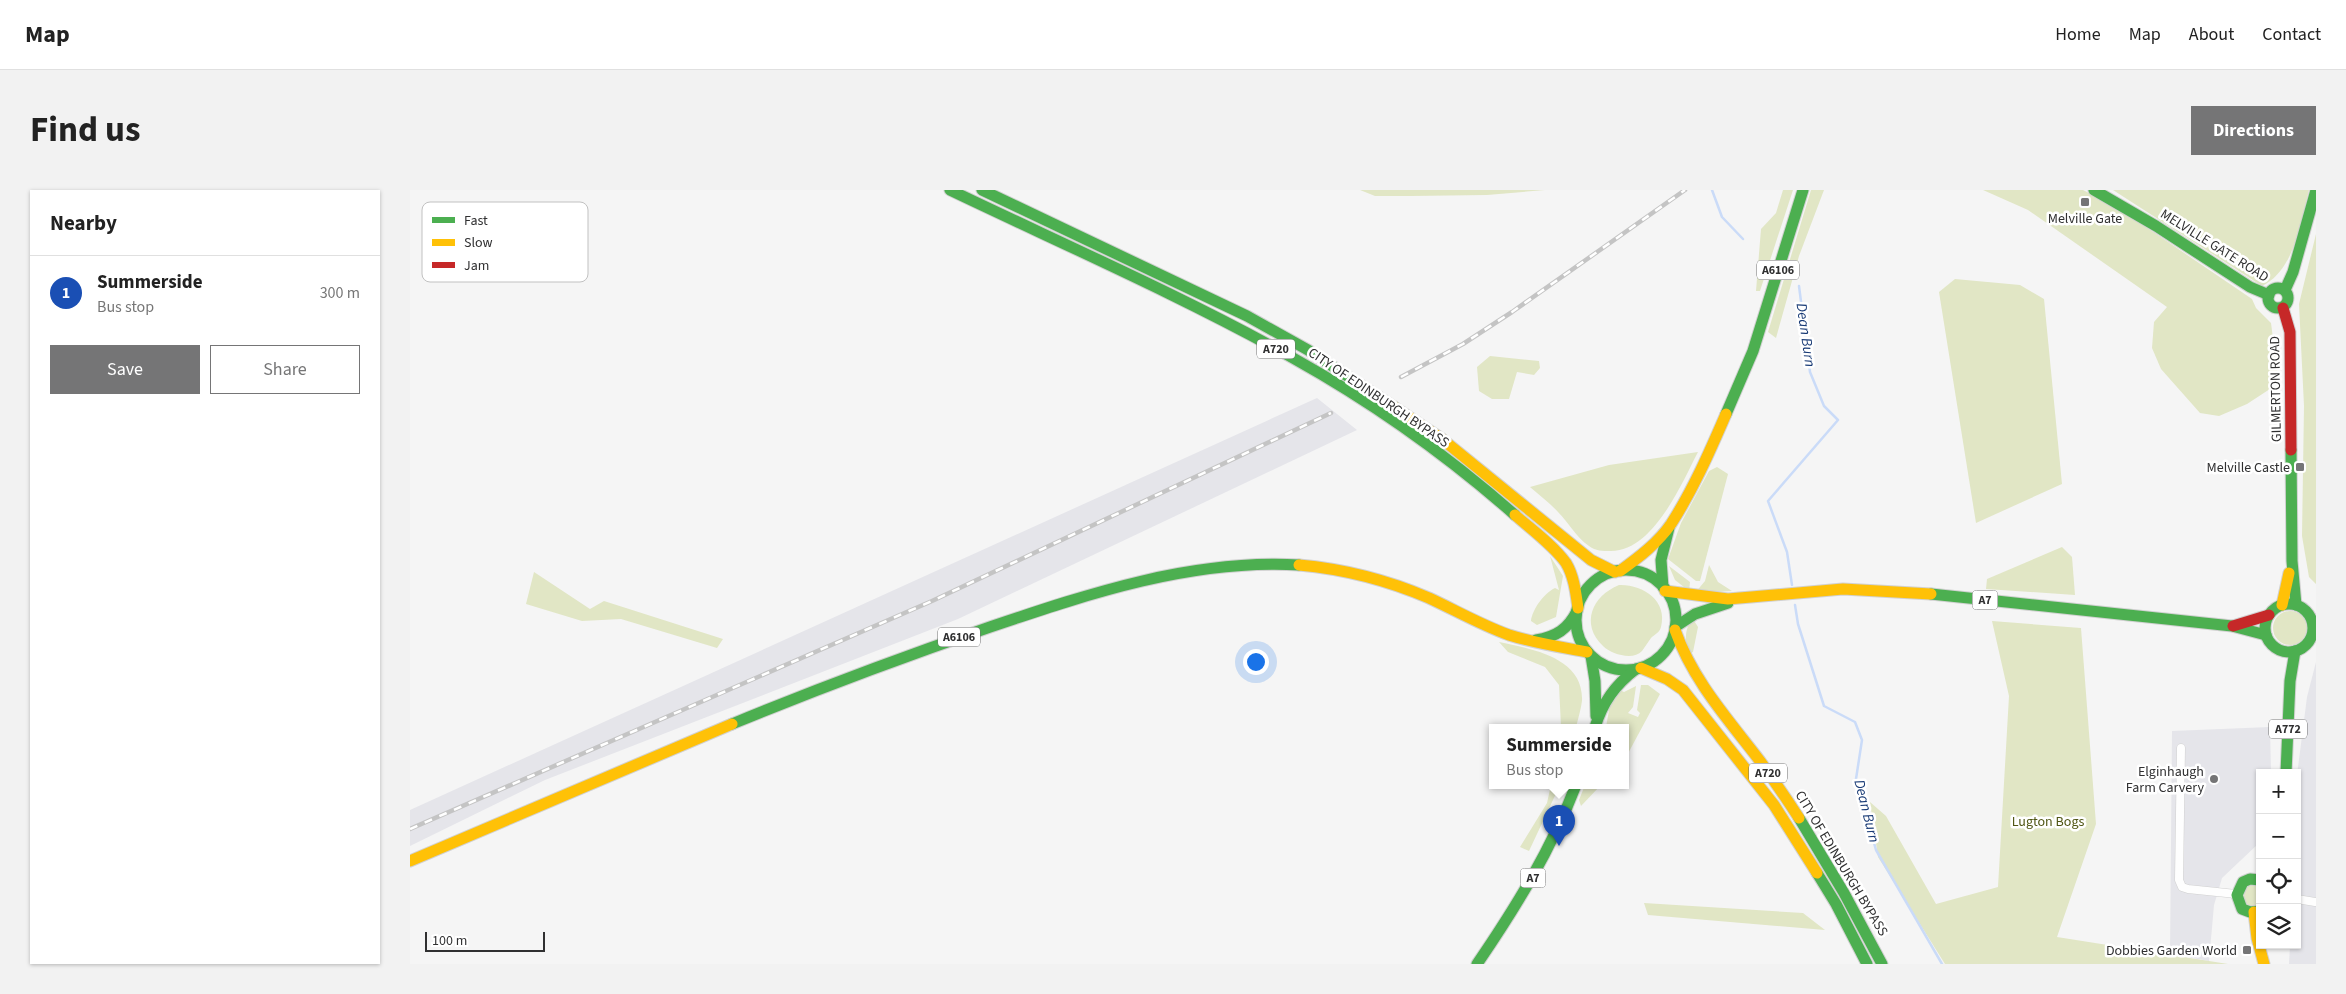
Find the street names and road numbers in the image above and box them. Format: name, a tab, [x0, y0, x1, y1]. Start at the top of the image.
street label: MELVILLE GATE ROAD	[2156, 204, 2273, 287]
road number: A6106	[1757, 260, 1799, 280]
street label: GILMERTON ROAD	[2265, 336, 2287, 442]
road number: A720	[1257, 340, 1295, 358]
street label: CITY OF EDINBURGH BYPASS	[1304, 343, 1453, 453]
road number: A7	[1972, 590, 1998, 610]
road number: A6106	[938, 628, 980, 647]
road number: A772	[2269, 720, 2307, 738]
road number: A720	[1749, 764, 1787, 782]
street label: CITY OF EDINBURGH BYPASS	[1790, 787, 1893, 940]
road number: A7	[1520, 868, 1546, 888]

